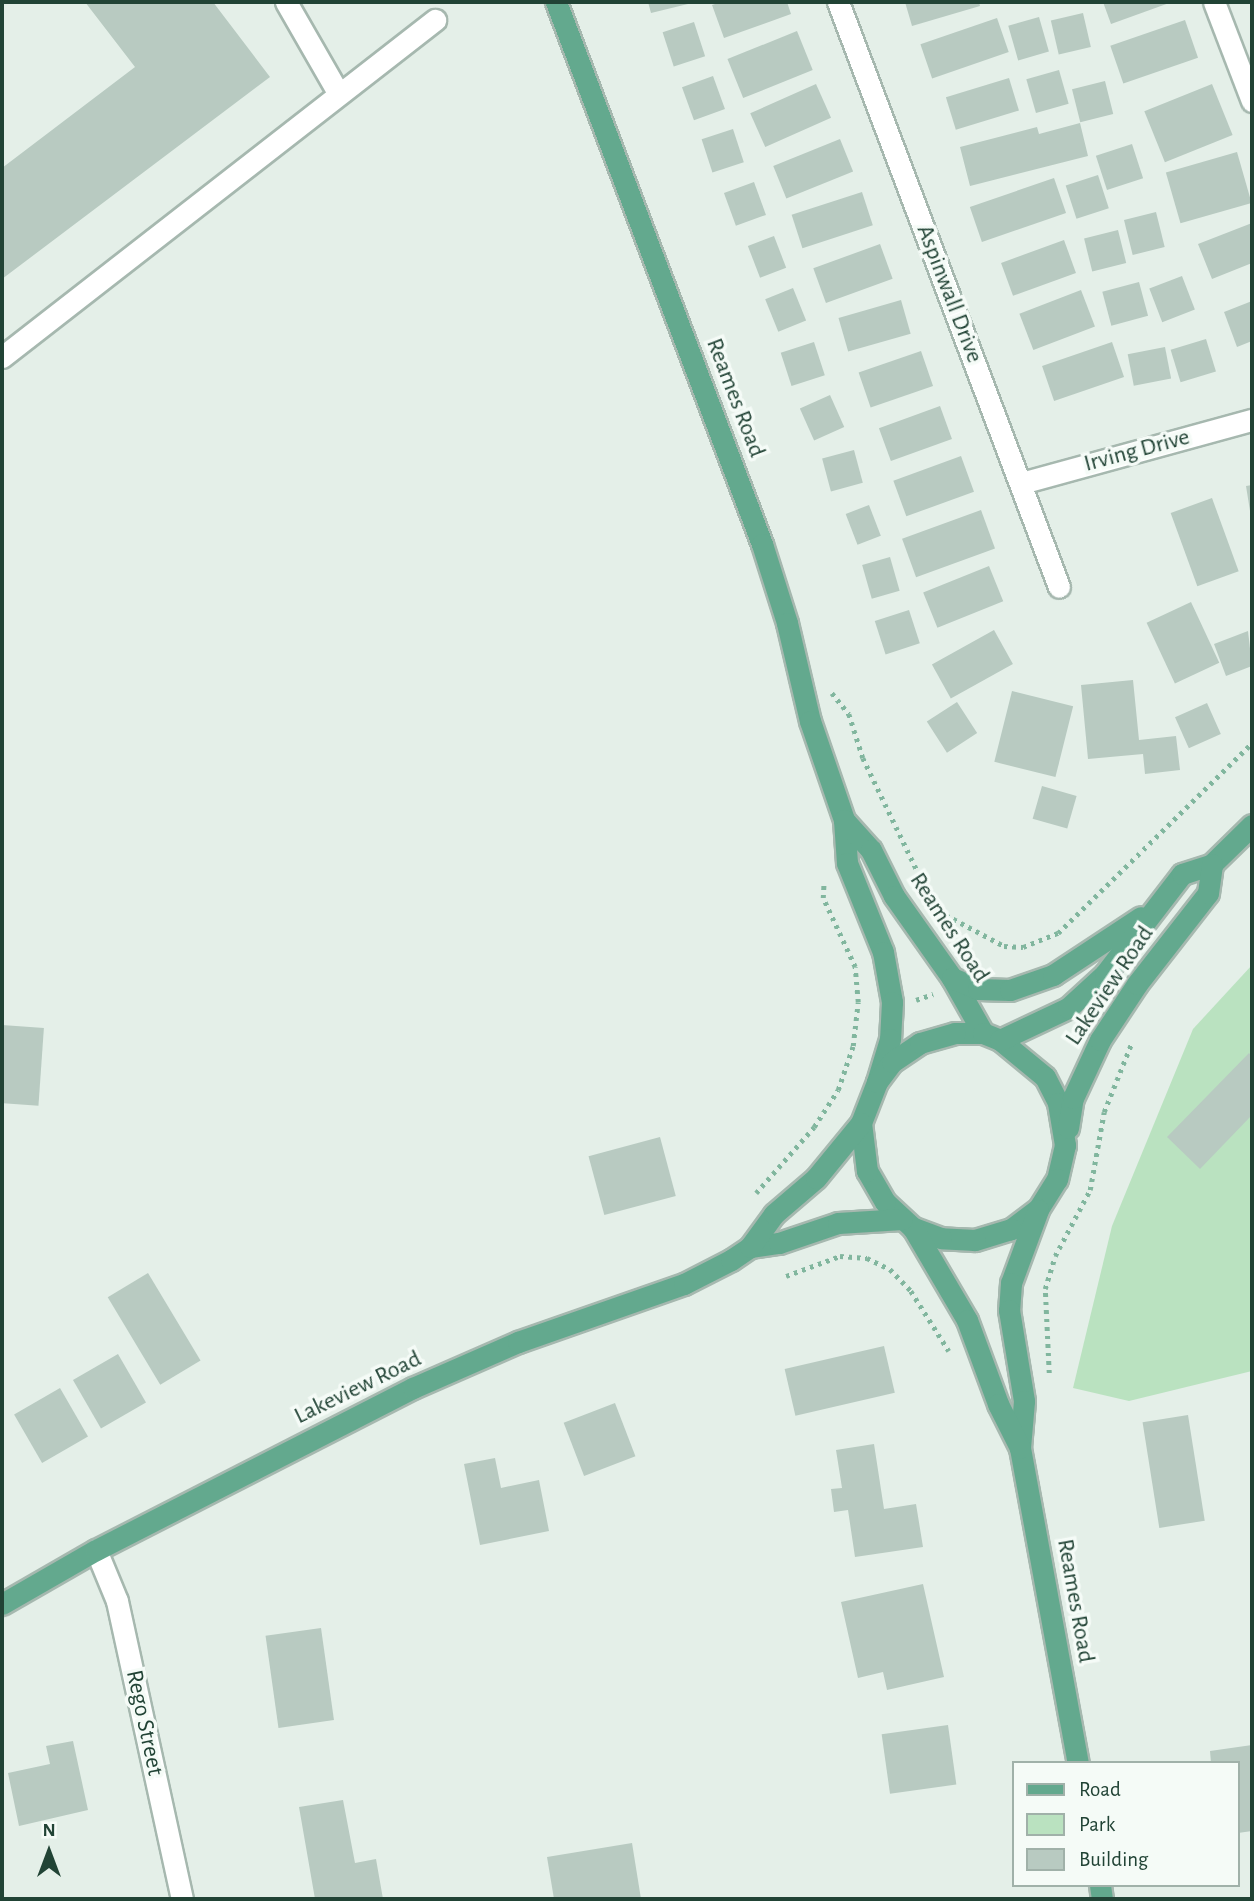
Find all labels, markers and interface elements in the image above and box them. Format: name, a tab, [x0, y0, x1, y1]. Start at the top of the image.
street label: Aspinwall Drive	[910, 221, 988, 367]
street label: Reames Road	[699, 334, 771, 462]
street label: Irving Drive	[1081, 423, 1193, 479]
street label: Reames Road	[903, 868, 995, 988]
street label: Lakeview Road	[1060, 921, 1160, 1051]
street label: Lakeview Road	[290, 1345, 426, 1431]
street label: Reames Road	[1050, 1537, 1100, 1665]
street label: Rego Street	[119, 1668, 169, 1778]
legend	[1012, 1761, 1240, 1887]
text: Road	[1079, 1779, 1121, 1800]
text: Park	[1079, 1814, 1115, 1835]
north arrow	[14, 1817, 84, 1887]
text: N	[42, 1821, 56, 1840]
text: Building	[1079, 1849, 1148, 1870]

